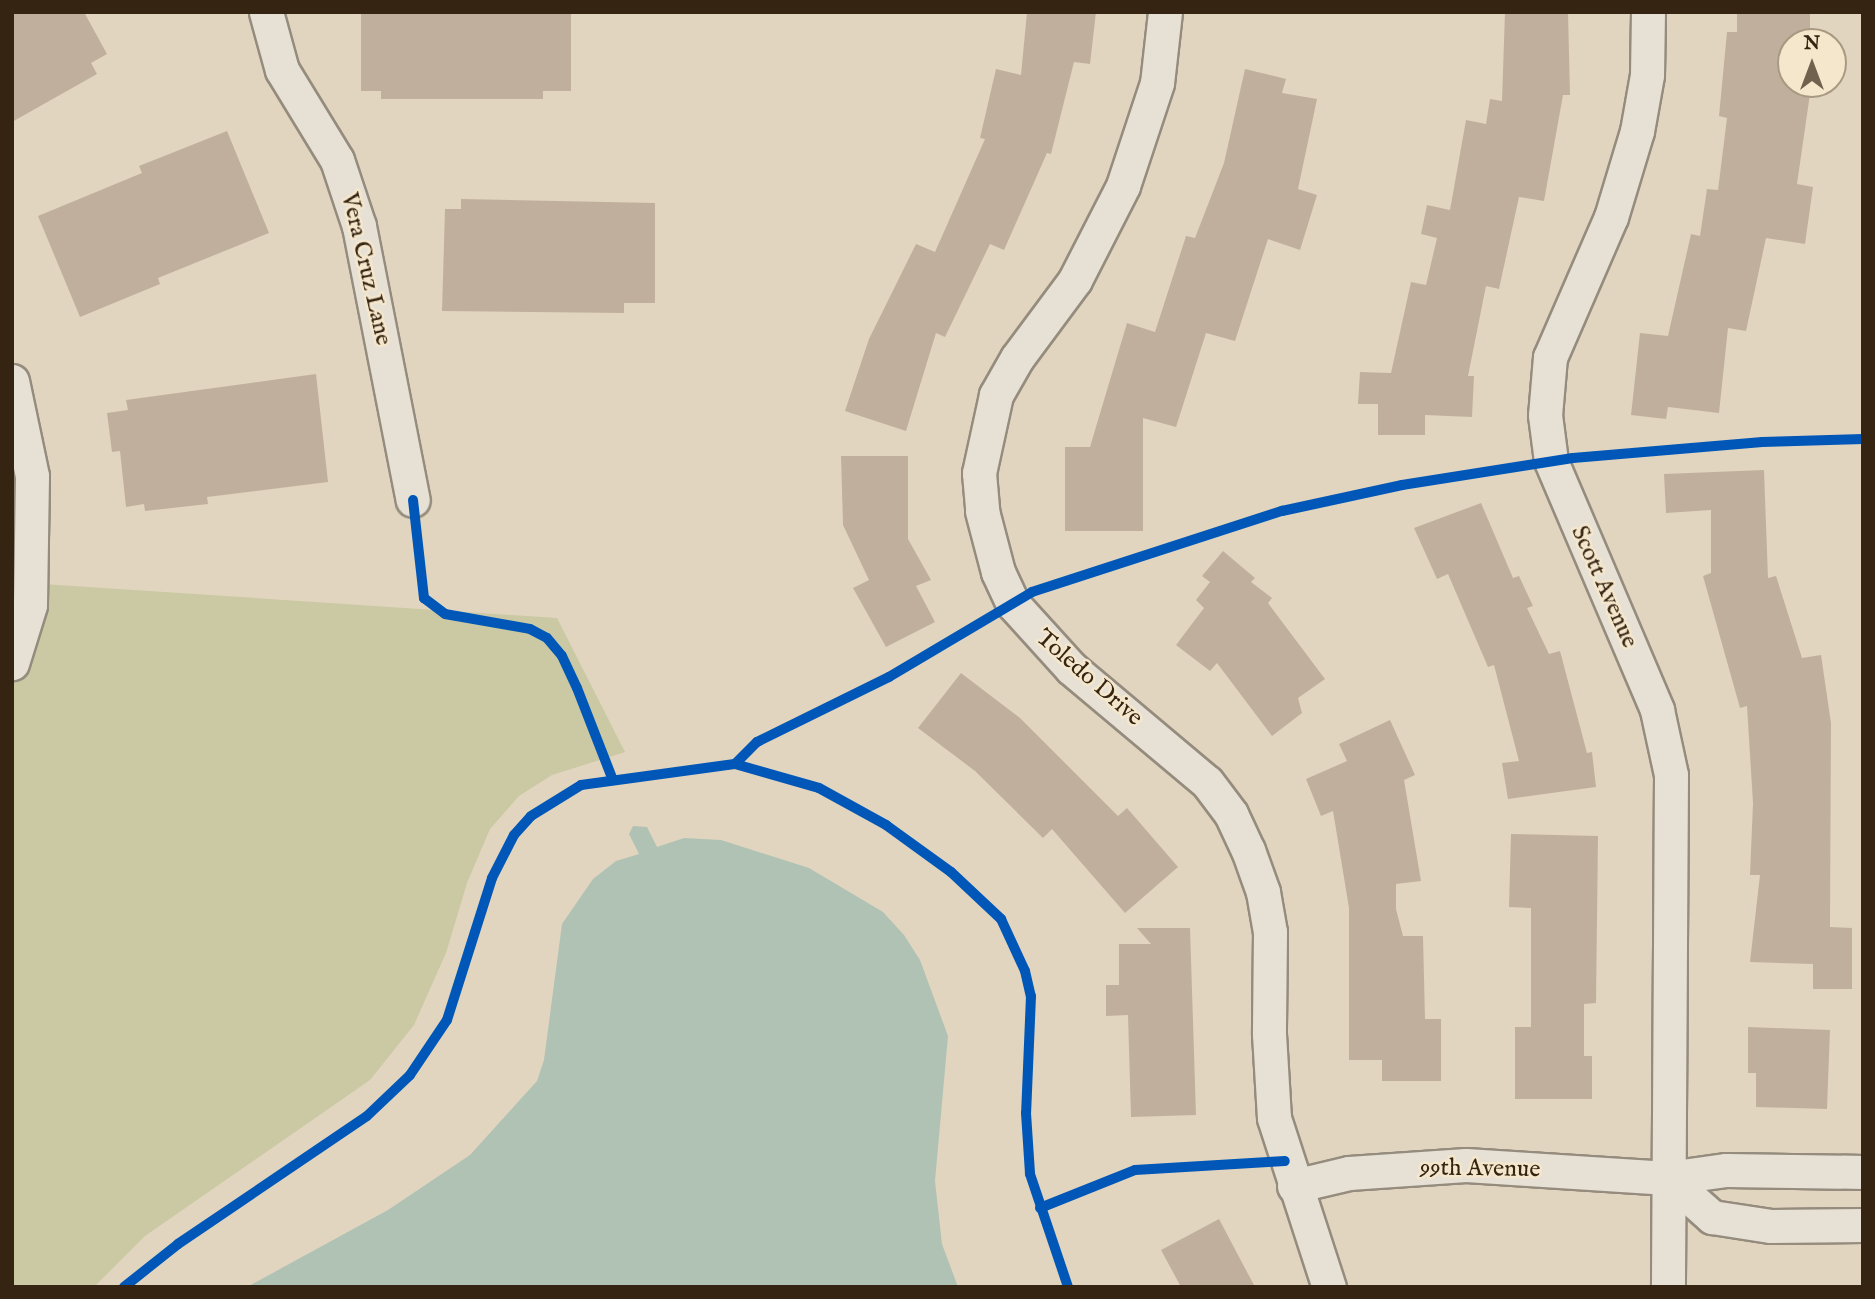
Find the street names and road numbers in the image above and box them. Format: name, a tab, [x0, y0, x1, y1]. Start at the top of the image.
street label: Vera Cruz Lane	[334, 190, 398, 348]
street label: Scott Avenue	[1564, 521, 1644, 653]
street label: Toledo Drive	[1030, 624, 1148, 732]
street label: 99th Avenue	[1419, 1154, 1541, 1184]

